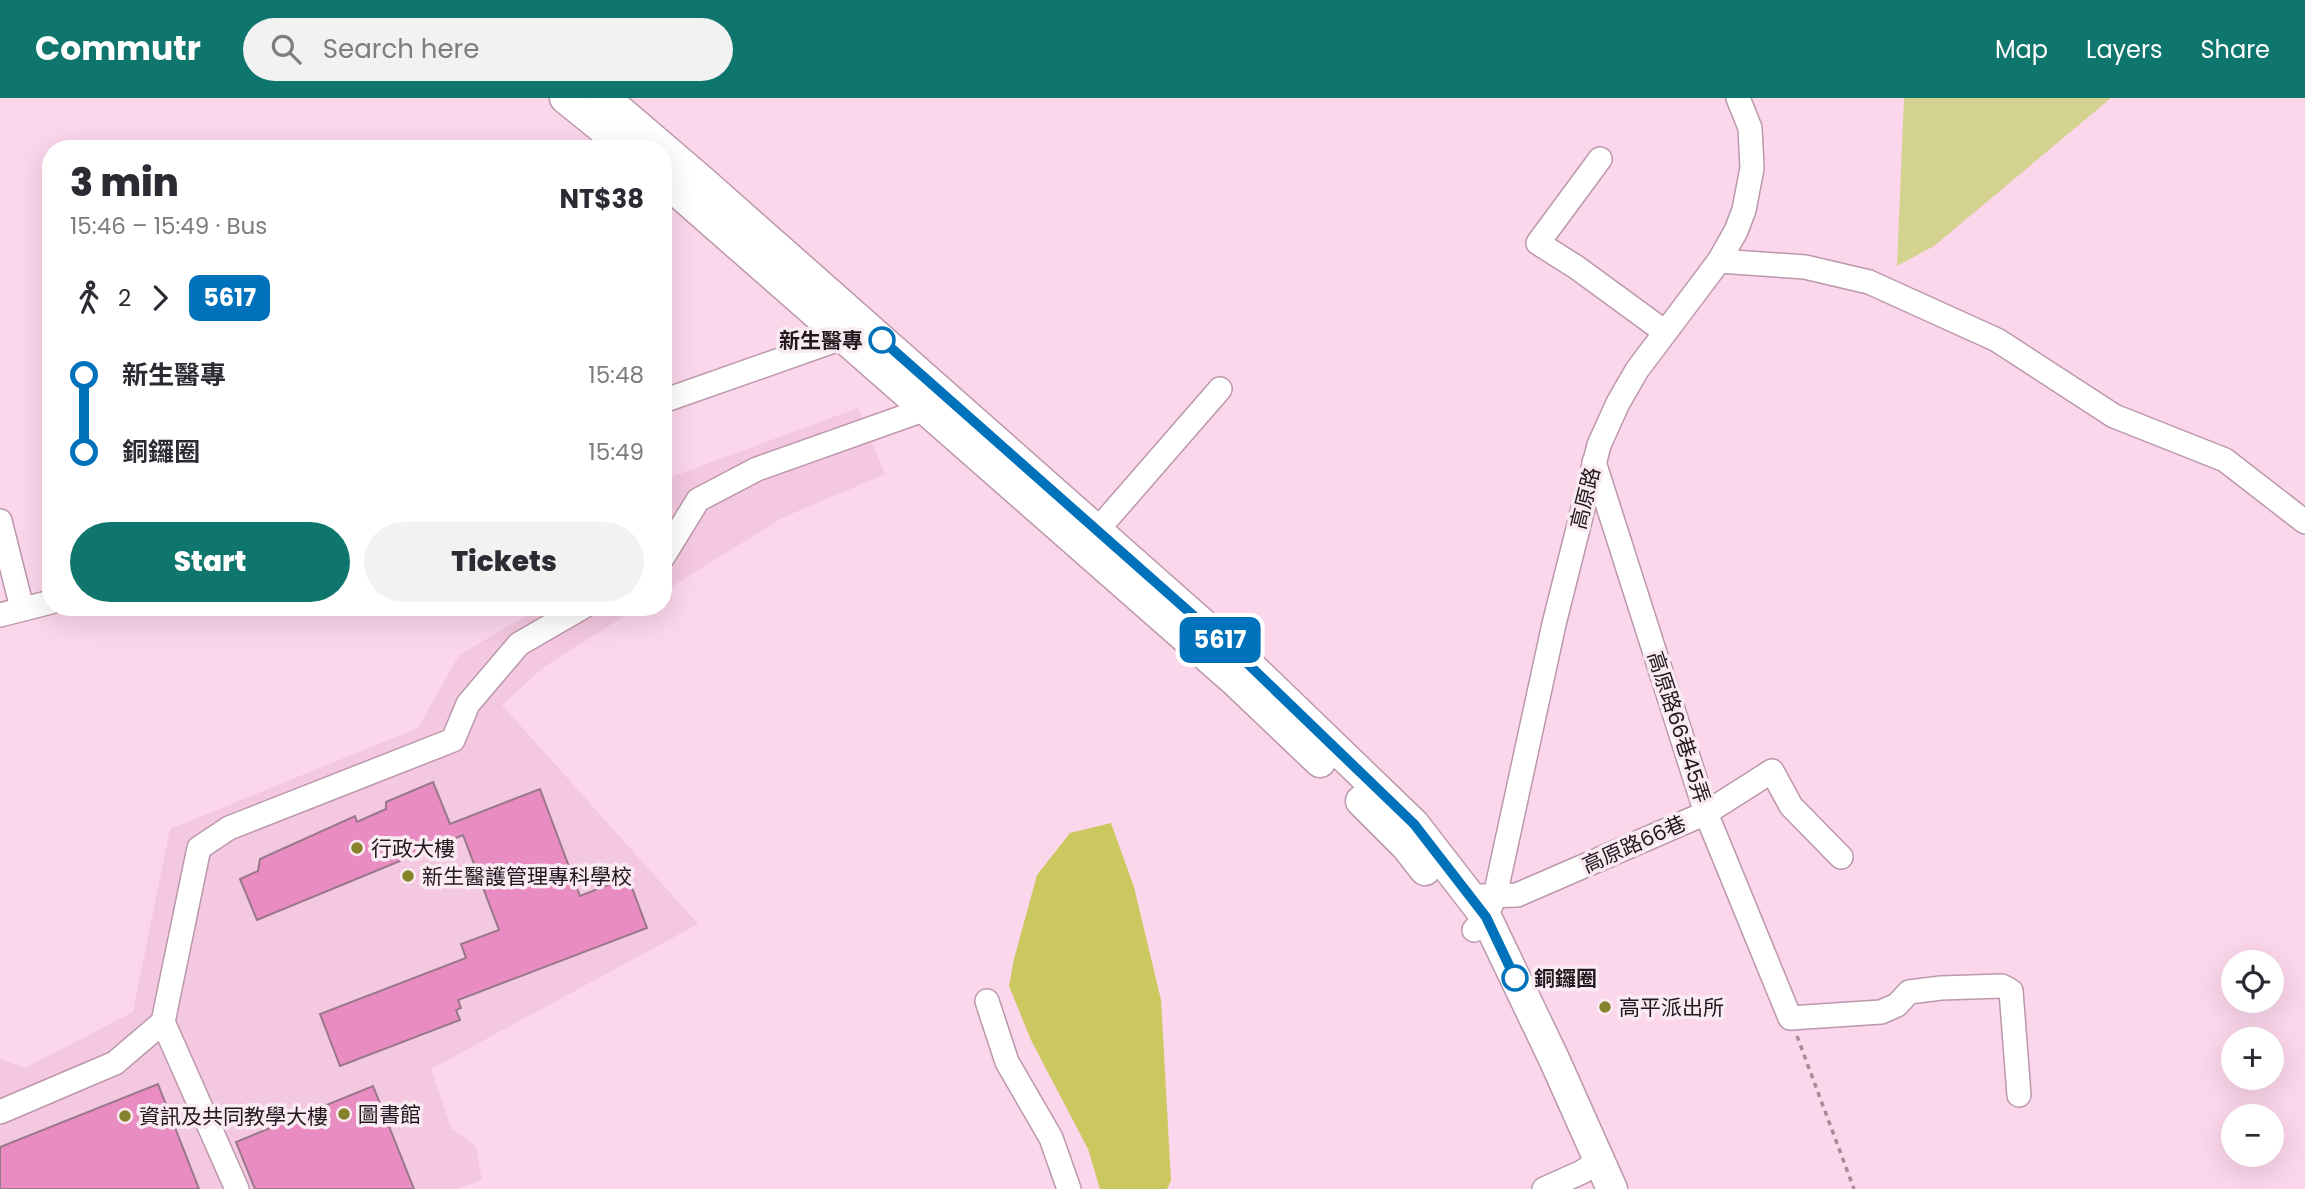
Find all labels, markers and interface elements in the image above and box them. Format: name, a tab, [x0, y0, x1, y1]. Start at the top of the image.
search box	[243, 18, 733, 81]
text: Commutr	[35, 25, 201, 72]
icon: search	[267, 30, 305, 68]
text: Search here	[323, 31, 479, 67]
text: Map	[1995, 33, 2048, 66]
text: Layers	[2086, 33, 2162, 66]
text: Share	[2200, 33, 2270, 66]
text: 3 min	[70, 156, 179, 209]
text: NT$38	[559, 181, 644, 217]
text: 15:46 – 15:49 · Bus	[70, 210, 267, 242]
icon: walk	[70, 279, 108, 317]
icon: forward	[141, 279, 179, 317]
text: 5617	[203, 281, 256, 314]
text: 2	[118, 282, 131, 314]
place label: 新生醫專	[779, 326, 863, 355]
marker: 新生醫專	[869, 327, 895, 353]
text: 新生醫專	[122, 357, 226, 393]
text: 15:48	[588, 359, 644, 391]
text: 銅鑼圈	[122, 434, 200, 470]
text: 15:49	[588, 436, 644, 468]
street label: 高原路	[1563, 464, 1607, 532]
button: Start	[70, 522, 350, 602]
button: Tickets	[364, 522, 644, 602]
line badge: 5617	[1171, 617, 1269, 663]
text: 5617	[1194, 623, 1246, 656]
street label: 高原路66巷45弄	[1641, 647, 1717, 807]
street label: 高原路66巷	[1578, 808, 1690, 880]
place label: 行政大樓	[371, 834, 455, 863]
marker: 行政大樓	[349, 840, 365, 856]
place label: 新生醫護管理專科學校	[422, 862, 632, 891]
marker: 新生醫護管理專科學校	[400, 868, 416, 884]
map controls	[2221, 950, 2284, 1167]
button: locate	[2221, 950, 2284, 1013]
place label: 銅鑼圈	[1534, 964, 1597, 993]
marker: 銅鑼圈	[1502, 965, 1528, 991]
place label: 高平派出所	[1619, 993, 1724, 1022]
marker: 高平派出所	[1597, 999, 1613, 1015]
button: +	[2221, 1027, 2284, 1090]
place label: 圖書館	[358, 1100, 421, 1129]
place label: 資訊及共同教學大樓	[139, 1102, 328, 1131]
button: −	[2221, 1104, 2284, 1167]
marker: 圖書館	[336, 1106, 352, 1122]
marker: 資訊及共同教學大樓	[117, 1108, 133, 1124]

